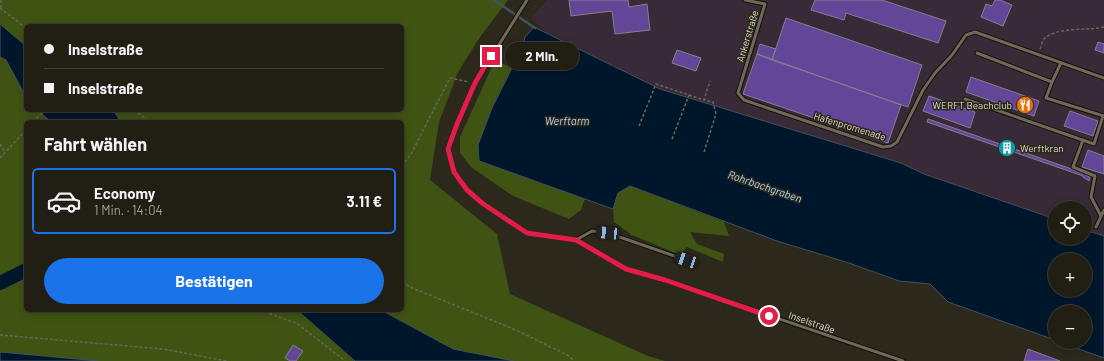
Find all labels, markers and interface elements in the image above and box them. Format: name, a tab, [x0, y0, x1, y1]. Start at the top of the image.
street label: Ankerstraße	[733, 9, 761, 63]
text: Inselstraße	[68, 40, 143, 58]
callout: 2 Min.	[505, 42, 579, 70]
route end	[482, 47, 500, 65]
text: 2 Min.	[525, 48, 559, 64]
text: Inselstraße	[68, 79, 143, 97]
restaurant icon: WERFT Beachclub	[1015, 95, 1035, 115]
place label: WERFT Beachclub	[932, 99, 1012, 111]
street label: Hafenpromenade	[812, 109, 888, 143]
water label: Werftarm	[545, 114, 590, 127]
text: Fahrt wählen	[44, 133, 147, 155]
building icon: Werftkran	[997, 138, 1017, 158]
place label: Werftkran	[1020, 142, 1064, 154]
water label: Rohrbachgraben	[726, 167, 804, 205]
icon: car	[46, 183, 82, 219]
text: Economy	[94, 184, 155, 202]
text: 3.11 €	[347, 192, 382, 210]
map controls	[1048, 201, 1092, 349]
button: locate	[1048, 201, 1092, 245]
text: 1 Min. · 14:04	[94, 202, 163, 218]
car	[596, 226, 620, 240]
car	[673, 250, 699, 270]
button: +	[1048, 253, 1092, 297]
button: Bestätigen	[44, 258, 384, 304]
button: −	[1048, 305, 1092, 349]
route start	[760, 307, 778, 325]
street label: Inselstraße	[787, 308, 837, 336]

